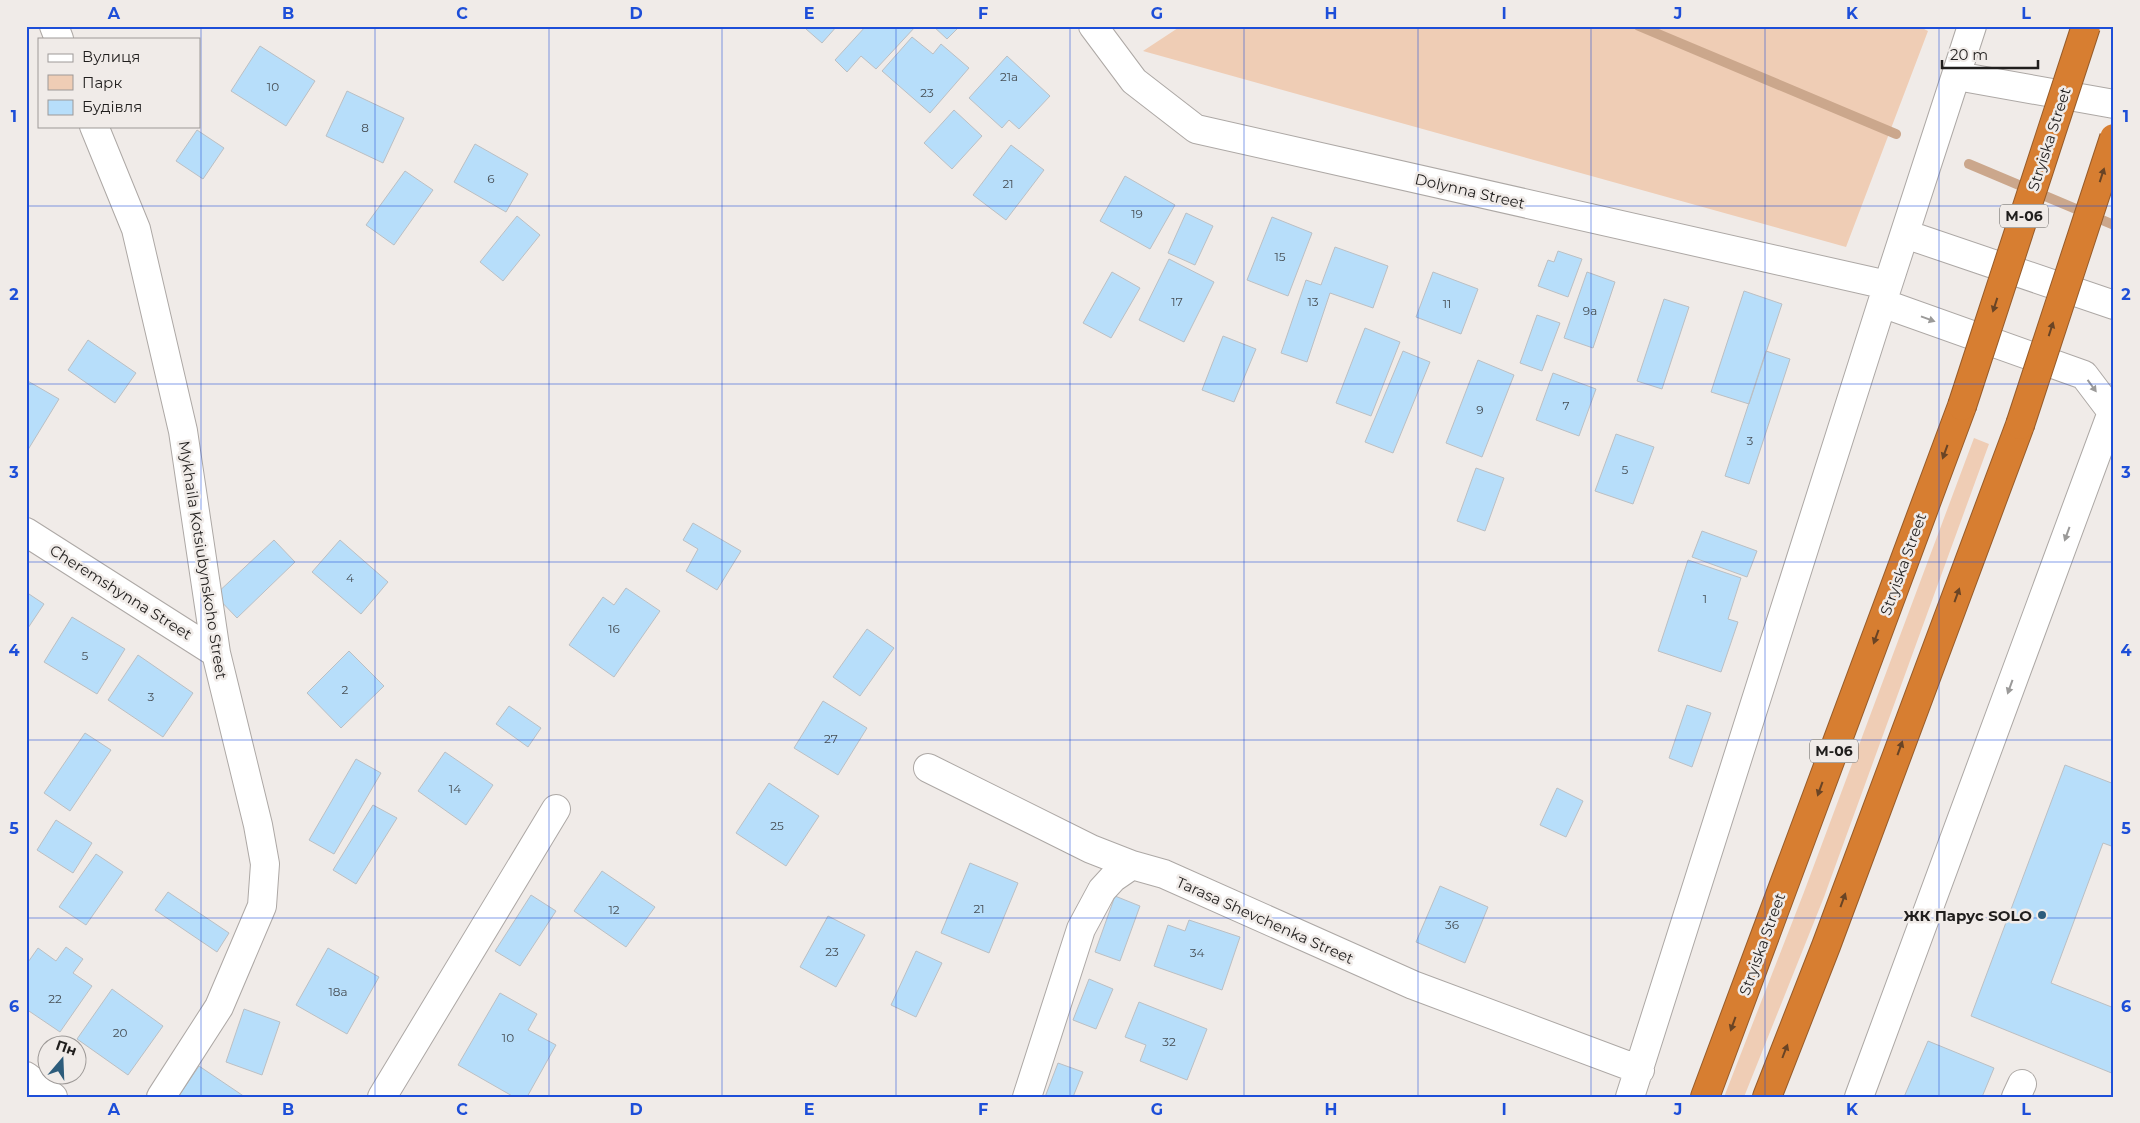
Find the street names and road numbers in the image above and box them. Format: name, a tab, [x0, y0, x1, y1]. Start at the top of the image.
street label: Stryiska Street	[2023, 85, 2075, 193]
street label: Dolynna Street	[1413, 169, 1527, 213]
road number: М-06	[2000, 205, 2048, 228]
street label: Mykhaila Kotsiubynskoho Street	[175, 440, 231, 680]
street label: Stryiska Street	[1876, 510, 1930, 618]
street label: Cheremshynna Street	[46, 540, 196, 644]
road number: М-06	[1810, 739, 1858, 762]
street label: Tarasa Shevchenka Street	[1173, 872, 1357, 968]
street label: Stryiska Street	[1735, 890, 1789, 998]

